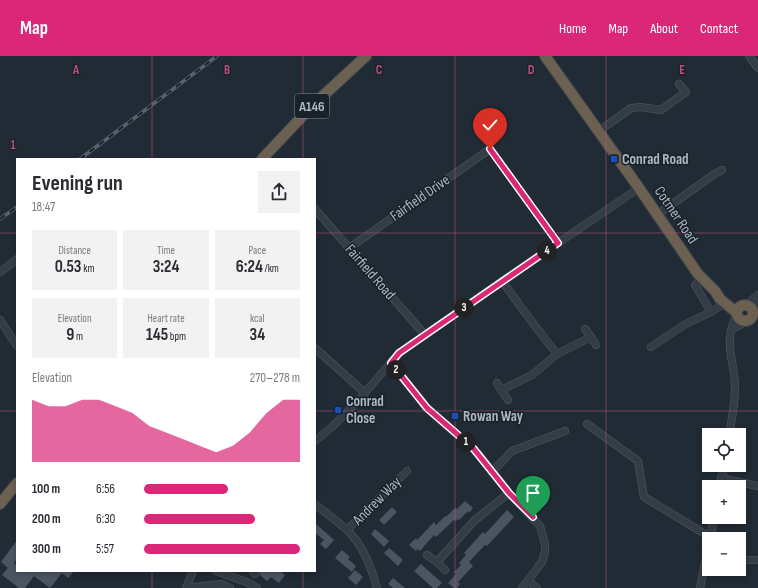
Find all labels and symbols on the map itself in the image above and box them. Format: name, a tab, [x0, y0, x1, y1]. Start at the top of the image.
text: A	[72, 62, 80, 78]
text: B	[224, 62, 230, 78]
text: C	[376, 62, 383, 78]
text: D	[528, 62, 535, 78]
text: E	[679, 62, 685, 78]
road number: A146	[295, 94, 329, 118]
pin	[473, 108, 507, 149]
text: 1	[10, 137, 16, 153]
place label: Conrad Road	[622, 150, 689, 169]
marker: Conrad Road	[609, 154, 619, 164]
street label: Fairfield Drive	[386, 171, 454, 225]
street label: Cotmer Road	[650, 183, 702, 247]
street label: Fairfield Road	[341, 240, 399, 304]
pin: 4	[537, 241, 557, 261]
pin: 3	[454, 298, 474, 318]
pin: 2	[386, 360, 406, 380]
place label: Conrad Close	[346, 392, 384, 428]
marker: Conrad Close	[333, 405, 343, 415]
place label: Rowan Way	[463, 407, 524, 426]
marker: Rowan Way	[450, 411, 460, 421]
pin: 1	[456, 432, 476, 452]
street label: Andrew Way	[348, 473, 405, 530]
pin	[516, 476, 550, 517]

